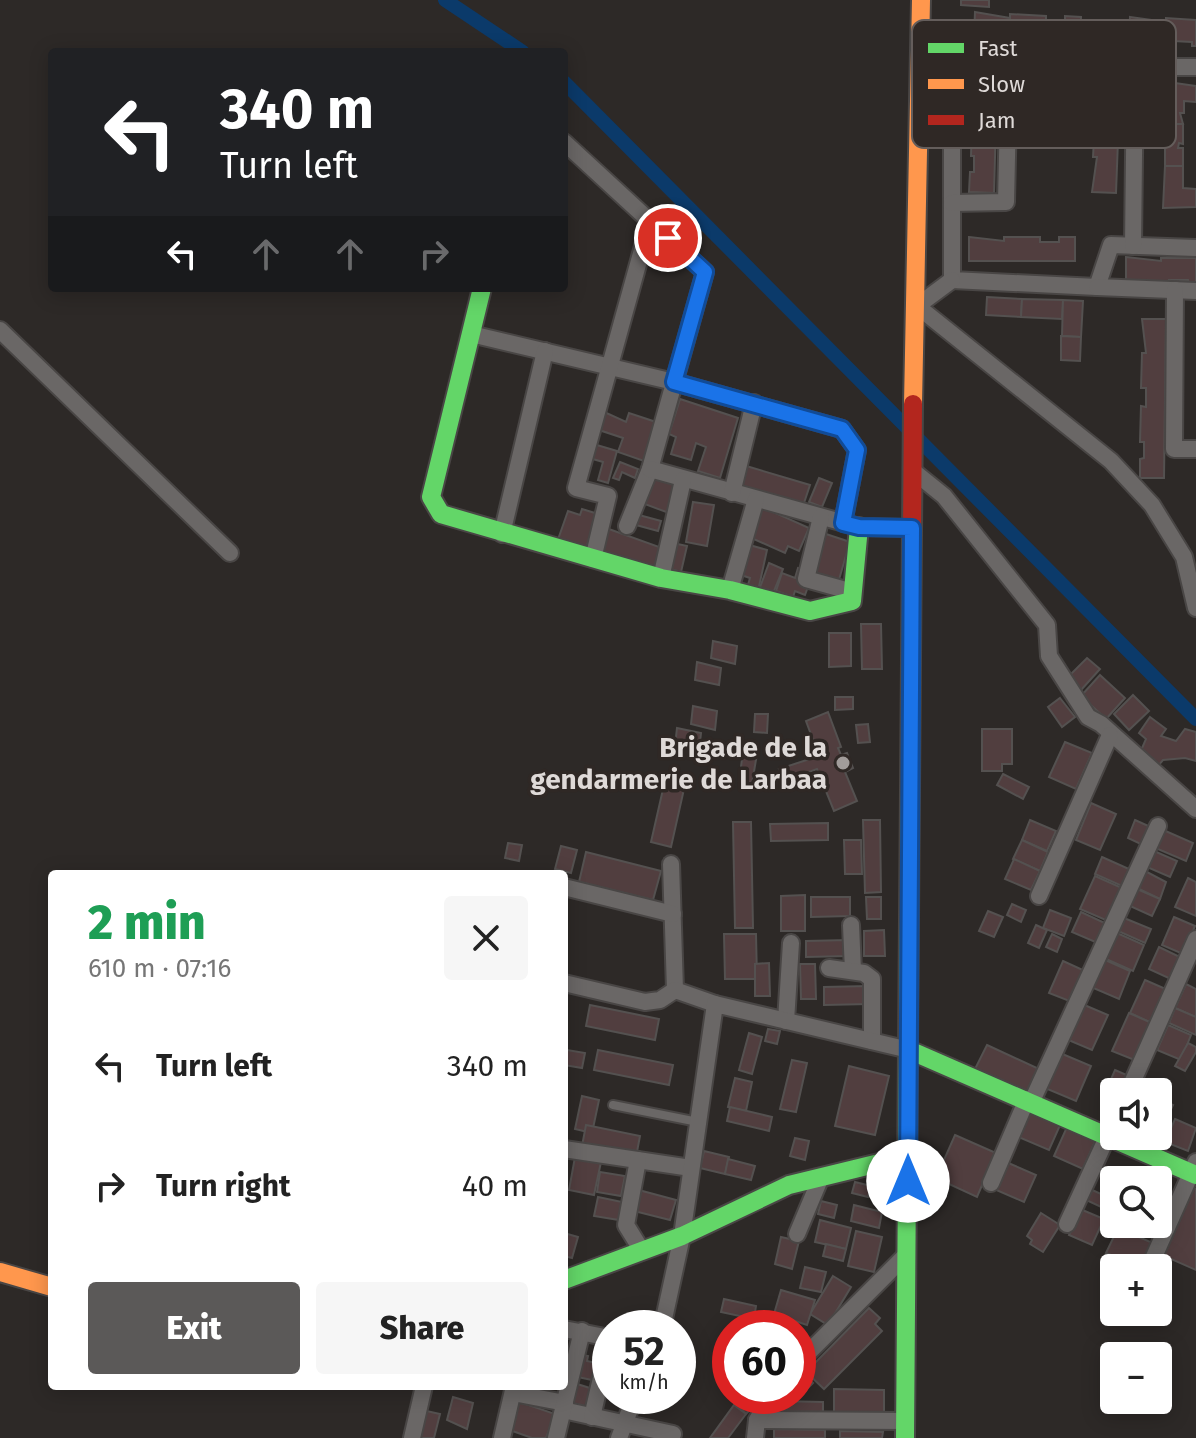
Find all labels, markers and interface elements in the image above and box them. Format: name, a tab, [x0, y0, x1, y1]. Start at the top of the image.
legend	[912, 20, 1176, 148]
text: Fast	[978, 35, 1018, 62]
text: Slow	[978, 71, 1025, 98]
text: 340 m	[220, 76, 374, 143]
icon: left	[88, 80, 192, 184]
text: Jam	[978, 107, 1016, 134]
text: Turn left	[220, 144, 358, 188]
pin	[634, 204, 702, 272]
icon: arrive	[646, 216, 690, 260]
icon: left	[160, 232, 204, 276]
icon: ahead	[244, 232, 288, 276]
icon: ahead	[328, 232, 372, 276]
icon: right	[412, 232, 456, 276]
place label: Brigade de la gendarmerie de Larbaa	[530, 731, 827, 796]
marker: Brigade de la gendarmerie de Larbaa	[834, 754, 852, 772]
text: 2 min	[88, 894, 206, 952]
button: close	[444, 896, 528, 980]
text: 610 m · 07:16	[88, 953, 231, 984]
icon: left	[88, 1044, 132, 1088]
text: Turn left	[156, 1048, 272, 1084]
text: 340 m	[447, 1048, 528, 1084]
map controls	[1100, 1078, 1172, 1414]
button: sound	[1100, 1078, 1172, 1150]
position arrow	[866, 1139, 950, 1223]
icon: right	[88, 1164, 132, 1208]
button: search	[1100, 1166, 1172, 1238]
text: Turn right	[156, 1168, 291, 1204]
text: 40 m	[462, 1168, 528, 1204]
button: +	[1100, 1254, 1172, 1326]
button: Exit	[88, 1282, 300, 1374]
button: Share	[316, 1282, 528, 1374]
speed limit sign: 60	[712, 1310, 816, 1414]
text: 52	[623, 1328, 665, 1376]
button: −	[1100, 1342, 1172, 1414]
text: km/h	[619, 1370, 669, 1394]

